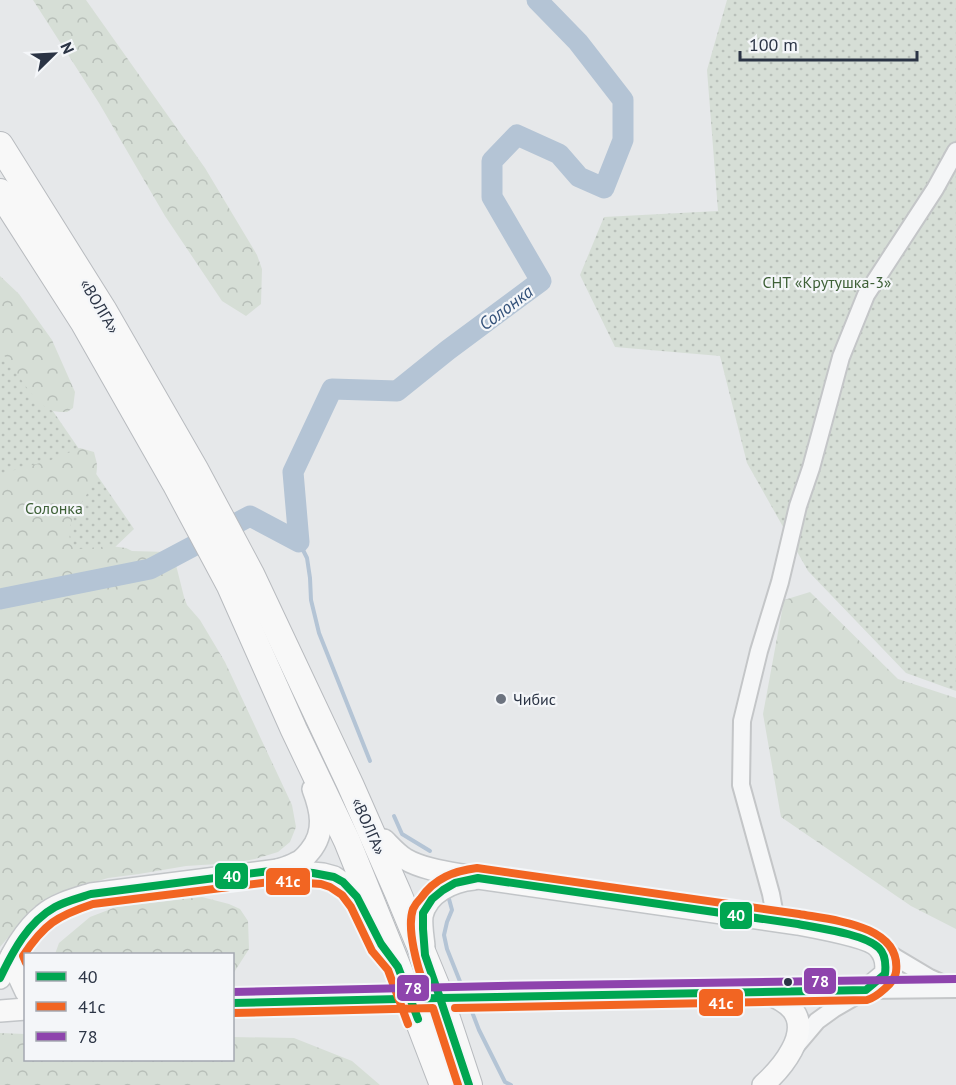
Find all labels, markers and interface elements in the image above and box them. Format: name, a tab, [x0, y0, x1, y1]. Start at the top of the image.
north arrow	[24, 24, 84, 84]
scale bar	[740, 24, 917, 62]
text: 100 m	[749, 33, 798, 56]
text: N	[56, 39, 79, 57]
park label: СНТ «Крутушка-3»	[762, 272, 892, 292]
street label: «ВОЛГА»	[76, 275, 124, 337]
water label: Солонка	[474, 280, 537, 335]
park label: Солонка	[25, 498, 83, 518]
place label: Чибис	[513, 689, 556, 709]
marker: Чибис	[494, 692, 508, 706]
street label: «ВОЛГА»	[348, 794, 391, 858]
line badge: 40	[214, 862, 249, 890]
text: 40	[223, 866, 241, 886]
line badge: 41с	[265, 867, 311, 896]
text: 41с	[275, 871, 301, 891]
line badge: 40	[719, 901, 753, 930]
text: 40	[727, 905, 745, 925]
legend	[24, 953, 234, 1061]
text: 40	[78, 965, 98, 988]
line badge: 78	[803, 967, 837, 995]
text: 78	[811, 971, 829, 991]
line badge: 78	[396, 974, 430, 1002]
unlabelled marker	[782, 976, 794, 988]
text: 78	[404, 978, 422, 998]
line badge: 41с	[698, 988, 744, 1017]
text: 41с	[708, 993, 734, 1013]
text: 41с	[78, 995, 106, 1018]
text: 78	[78, 1025, 98, 1048]

